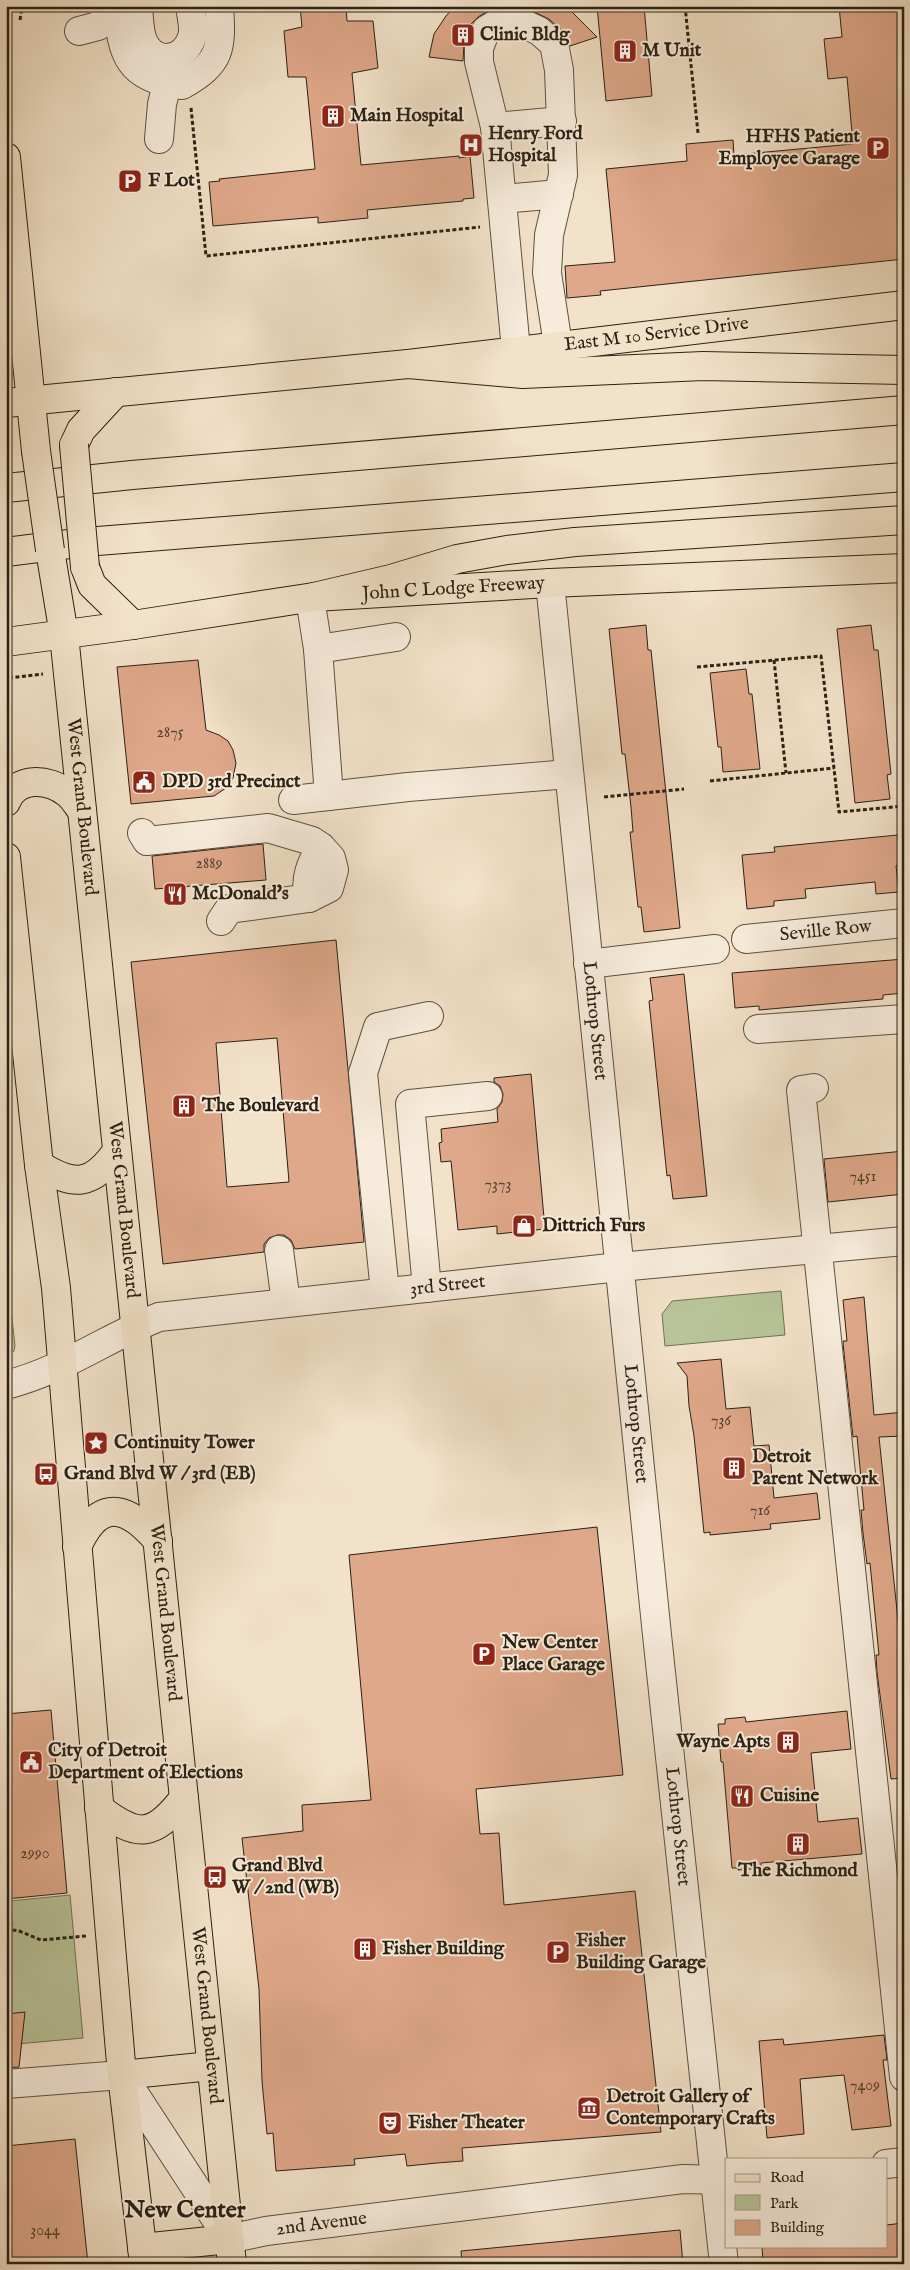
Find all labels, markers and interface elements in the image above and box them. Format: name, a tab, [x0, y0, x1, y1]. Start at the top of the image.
building icon: Clinic Bldg	[450, 22, 476, 48]
place label: Clinic Bldg	[480, 23, 570, 47]
building icon: M Unit	[612, 38, 638, 64]
place label: M Unit	[642, 39, 702, 63]
building icon: Main Hospital	[320, 103, 346, 129]
place label: Main Hospital	[350, 104, 464, 128]
place label: Henry Ford Hospital	[488, 122, 583, 168]
place label: HFHS Patient Employee Garage	[719, 125, 860, 171]
hospital icon: Henry Ford Hospital	[458, 132, 484, 158]
parking icon: HFHS Patient Employee Garage	[865, 135, 891, 161]
parking icon: F Lot	[117, 168, 143, 194]
place label: F Lot	[148, 169, 195, 193]
street label: East M 10 Service Drive	[563, 312, 750, 357]
street label: John C Lodge Freeway	[359, 571, 546, 606]
street label: West Grand Boulevard	[61, 717, 103, 898]
house number: 2875	[156, 723, 184, 743]
public building icon: DPD 3rd Precinct	[131, 769, 157, 795]
place label: DPD 3rd Precinct	[162, 770, 301, 794]
house number: 2889	[195, 854, 223, 874]
restaurant icon: McDonald's	[162, 881, 188, 907]
place label: McDonald's	[192, 882, 289, 906]
street label: Seville Row	[779, 914, 873, 948]
street label: Lothrop Street	[577, 960, 613, 1082]
building icon: The Boulevard	[171, 1093, 197, 1119]
place label: The Boulevard	[201, 1094, 320, 1118]
street label: West Grand Boulevard	[102, 1120, 144, 1301]
house number: 7451	[850, 1167, 877, 1187]
house number: 7373	[485, 1175, 511, 1195]
shop icon: Dittrich Furs	[511, 1213, 537, 1239]
place label: Dittrich Furs	[542, 1214, 646, 1238]
street label: 3rd Street	[409, 1270, 487, 1302]
street label: Lothrop Street	[618, 1363, 654, 1485]
house number: 736	[711, 1411, 731, 1431]
place icon: Continuity Tower	[83, 1430, 109, 1456]
place label: Continuity Tower	[114, 1431, 256, 1455]
place label: Detroit Parent Network	[752, 1445, 879, 1491]
building icon: Detroit Parent Network	[721, 1455, 747, 1481]
bus stop icon: Grand Blvd W / 3rd (EB)	[33, 1461, 59, 1487]
place label: Grand Blvd W / 3rd (EB)	[64, 1462, 256, 1486]
house number: 716	[750, 1501, 770, 1521]
street label: West Grand Boulevard	[144, 1523, 186, 1703]
place label: New Center Place Garage	[501, 1631, 605, 1677]
parking icon: New Center Place Garage	[471, 1641, 497, 1667]
building icon: Wayne Apts	[775, 1729, 801, 1755]
place label: Wayne Apts	[675, 1730, 770, 1754]
place label: City of Detroit Department of Elections	[48, 1739, 243, 1785]
public building icon: City of Detroit Department of Elections	[18, 1749, 44, 1775]
street label: Lothrop Street	[659, 1766, 696, 1888]
restaurant icon: Cuisine	[729, 1783, 755, 1809]
place label: Cuisine	[760, 1784, 819, 1808]
building icon: The Richmond	[785, 1831, 811, 1857]
house number: 2990	[20, 1844, 50, 1864]
place label: Grand Blvd W / 2nd (WB)	[231, 1854, 339, 1900]
place label: The Richmond	[737, 1859, 859, 1883]
bus stop icon: Grand Blvd W / 2nd (WB)	[202, 1864, 228, 1890]
street label: West Grand Boulevard	[185, 1926, 228, 2106]
place label: Fisher Building Garage	[576, 1929, 706, 1975]
building icon: Fisher Building	[352, 1936, 378, 1962]
place label: Fisher Building	[382, 1937, 505, 1961]
parking icon: Fisher Building Garage	[545, 1939, 571, 1965]
house number: 7409	[850, 2076, 880, 2096]
place label: Detroit Gallery of Contemporary Crafts	[606, 2085, 775, 2131]
museum icon: Detroit Gallery of Contemporary Crafts	[576, 2095, 602, 2121]
theatre icon: Fisher Theater	[377, 2110, 403, 2136]
place label: Fisher Theater	[408, 2111, 526, 2135]
legend	[725, 2158, 888, 2248]
text: Road	[770, 2168, 805, 2187]
text: Park	[770, 2194, 800, 2213]
district label: New Center	[123, 2195, 246, 2226]
street label: 2nd Avenue	[275, 2206, 369, 2242]
text: Building	[770, 2218, 825, 2237]
house number: 3044	[30, 2221, 60, 2241]

